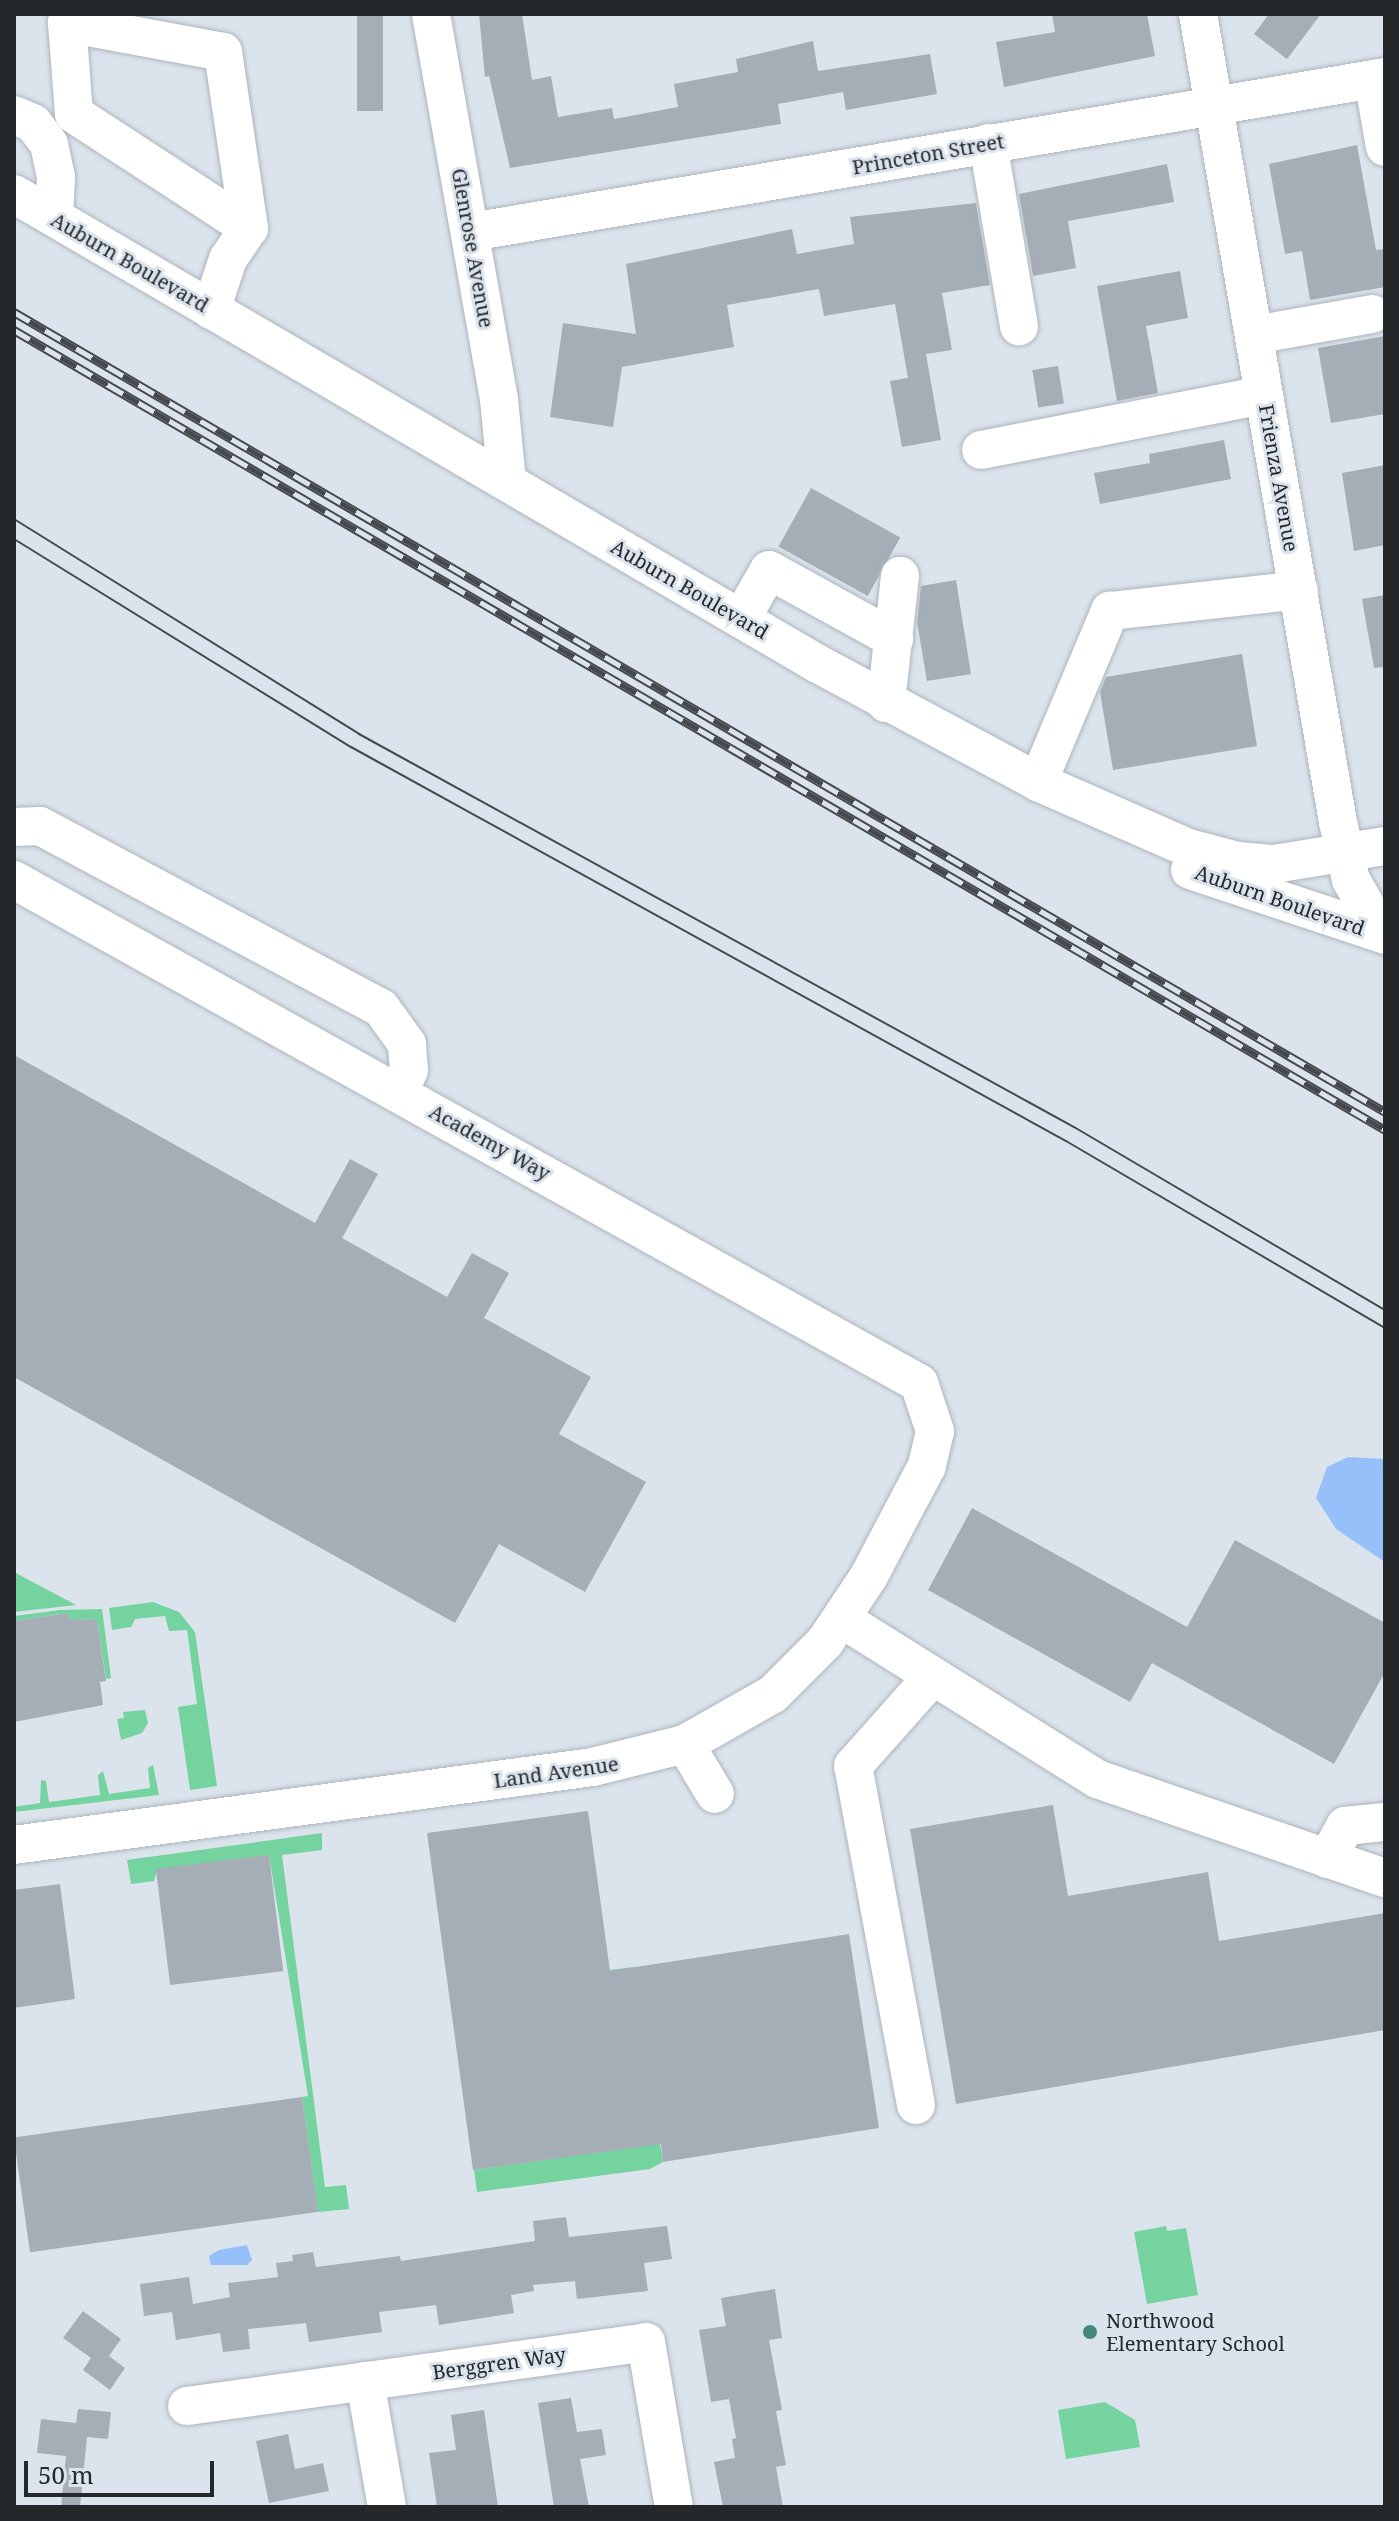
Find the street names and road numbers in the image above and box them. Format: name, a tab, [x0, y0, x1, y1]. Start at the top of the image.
street label: Princeton Street	[850, 129, 1006, 179]
street label: Glenrose Avenue	[447, 166, 499, 330]
street label: Auburn Boulevard	[47, 207, 213, 317]
street label: Frienza Avenue	[1254, 402, 1304, 554]
street label: Auburn Boulevard	[607, 534, 773, 644]
street label: Auburn Boulevard	[1192, 860, 1368, 940]
street label: Academy Way	[425, 1099, 555, 1185]
street label: Land Avenue	[492, 1751, 620, 1793]
street label: Berggren Way	[431, 2342, 567, 2384]

